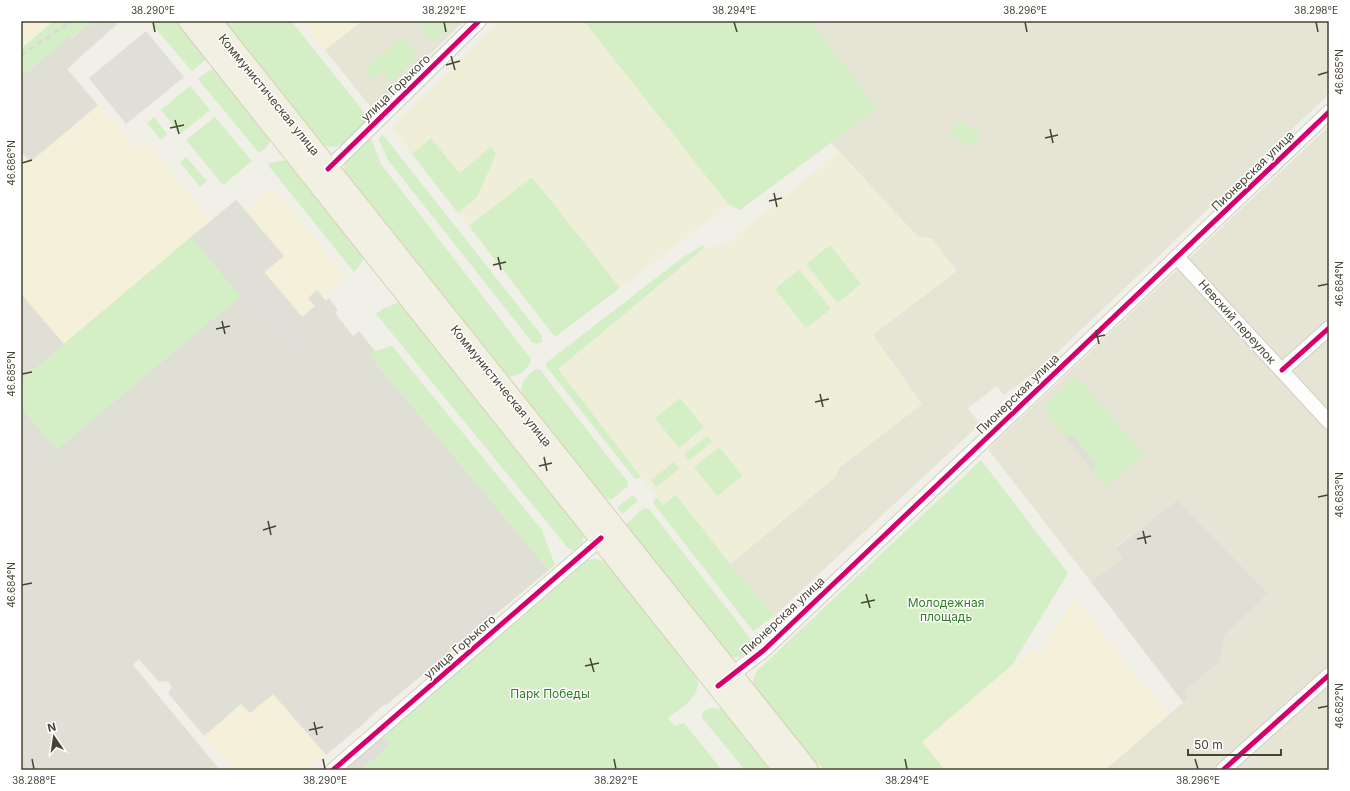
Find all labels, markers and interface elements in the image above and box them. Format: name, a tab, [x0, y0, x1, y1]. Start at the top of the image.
text: 38.290°E	[131, 4, 175, 16]
text: 38.292°E	[422, 4, 466, 16]
text: 38.294°E	[712, 4, 756, 16]
text: 38.296°E	[1003, 4, 1047, 16]
text: 38.298°E	[1294, 4, 1338, 16]
street label: Коммунистическая улица	[216, 31, 323, 159]
text: 46.685°N	[1333, 49, 1345, 95]
street label: улица Горького	[358, 51, 433, 124]
street label: Пионерская улица	[1208, 127, 1297, 214]
text: 46.686°N	[5, 140, 17, 186]
text: 46.684°N	[1333, 261, 1345, 307]
street label: Невский переулок	[1195, 276, 1280, 367]
street label: Коммунистическая улица	[448, 322, 555, 450]
street label: Пионерская улица	[973, 350, 1062, 437]
text: 46.685°N	[5, 351, 17, 397]
text: 46.683°N	[1333, 472, 1345, 518]
text: 46.684°N	[5, 562, 17, 608]
street label: Пионерская улица	[738, 573, 828, 658]
park label: Молодежная площадь	[908, 595, 984, 624]
street label: улица Горького	[421, 611, 499, 682]
text: 46.682°N	[1333, 683, 1345, 729]
park label: Парк Победы	[510, 686, 590, 701]
north arrow	[34, 717, 74, 757]
text: N	[46, 719, 57, 735]
scale bar	[1188, 731, 1281, 757]
text: 50 m	[1194, 737, 1223, 752]
text: 38.288°E	[12, 774, 56, 786]
text: 38.290°E	[303, 774, 347, 786]
text: 38.292°E	[594, 774, 638, 786]
text: 38.294°E	[885, 774, 929, 786]
text: 38.296°E	[1176, 774, 1220, 786]

